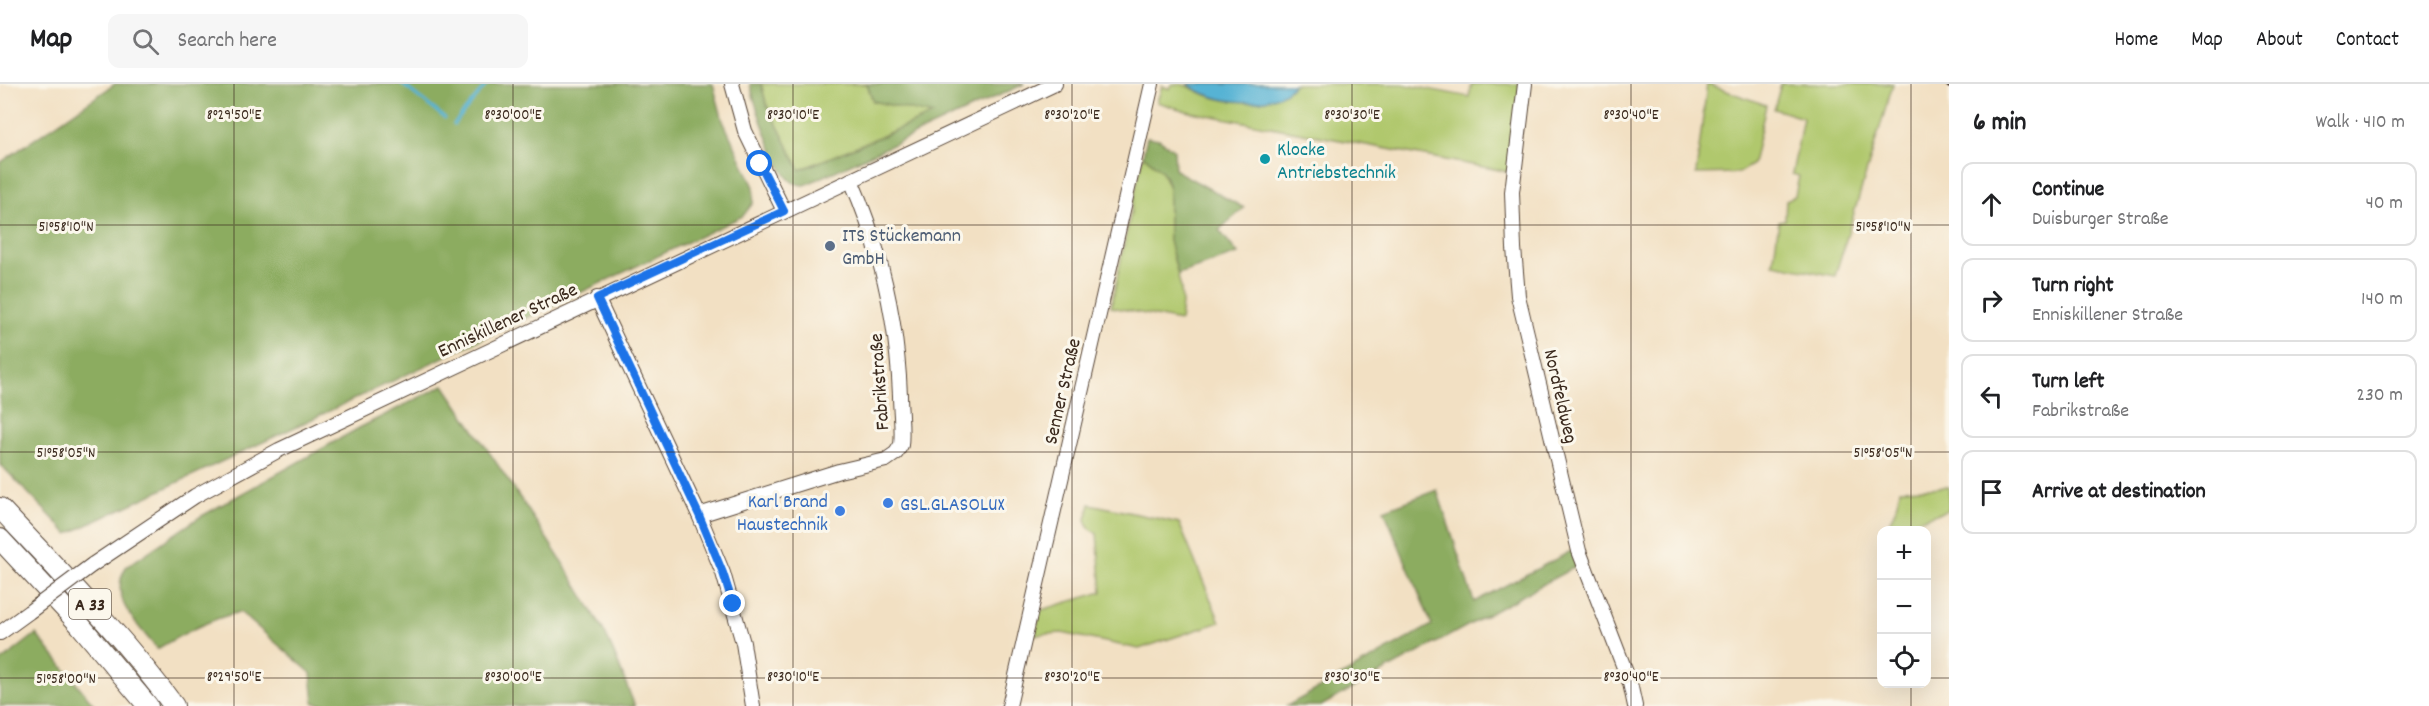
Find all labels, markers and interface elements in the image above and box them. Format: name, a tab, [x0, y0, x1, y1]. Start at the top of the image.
search box	[108, 14, 528, 68]
text: Map	[30, 21, 72, 61]
icon: search	[129, 25, 162, 58]
text: Search here	[177, 26, 277, 57]
text: Home	[2114, 26, 2158, 56]
text: Map	[2191, 26, 2223, 56]
text: About	[2256, 26, 2303, 56]
text: Contact	[2336, 26, 2399, 56]
text: 8°29'50"E	[207, 105, 261, 127]
text: 8°30'00"E	[484, 105, 542, 127]
text: 8°30'10"E	[767, 105, 819, 127]
text: 8°30'20"E	[1044, 105, 1100, 127]
text: 8°30'30"E	[1324, 105, 1380, 127]
text: 8°30'40"E	[1603, 105, 1659, 127]
text: 6 min	[1973, 105, 2026, 142]
text: Walk · 410 m	[2316, 109, 2405, 137]
place label: Klocke Antriebstechnik	[1277, 137, 1396, 188]
route start	[746, 150, 772, 176]
marker: Klocke Antriebstechnik	[1258, 152, 1272, 166]
text: Continue	[2032, 175, 2104, 206]
icon: ahead	[1975, 188, 2008, 221]
text: 40 m	[2365, 190, 2403, 218]
text: Duisburger Straße	[2032, 206, 2169, 234]
text: 51°58'10"N	[38, 217, 94, 239]
text: 51°58'10"N	[1855, 217, 1911, 239]
place label: ITS Stückemann GmbH	[842, 223, 961, 274]
marker: ITS Stückemann GmbH	[823, 239, 837, 253]
text: Turn right	[2032, 271, 2114, 302]
street label: Enniskillener Straße	[434, 277, 583, 366]
icon: right	[1975, 284, 2008, 317]
text: 140 m	[2361, 286, 2403, 314]
text: Enniskillener Straße	[2032, 302, 2183, 330]
street label: Fabrikstraße	[864, 332, 898, 431]
street label: Senner Straße	[1038, 336, 1090, 448]
street label: Nordfeldweg	[1535, 347, 1584, 447]
text: Turn left	[2032, 367, 2104, 398]
icon: left	[1975, 380, 2008, 413]
text: 230 m	[2356, 382, 2403, 410]
text: Fabrikstraße	[2032, 398, 2129, 426]
text: 51°58'05"N	[37, 443, 95, 465]
text: 51°58'05"N	[1854, 443, 1912, 465]
icon: arrive	[1975, 476, 2008, 509]
text: Arrive at destination	[2032, 477, 2206, 508]
place label: Karl Brand Haustechnik	[737, 489, 828, 540]
place label: GSL.GLASOLUX	[900, 492, 1005, 520]
marker: GSL.GLASOLUX	[881, 496, 895, 510]
marker: Karl Brand Haustechnik	[833, 504, 847, 518]
map controls	[1877, 526, 1931, 688]
button: +	[1877, 526, 1931, 580]
button: −	[1877, 580, 1931, 634]
road number: A 33	[69, 589, 111, 619]
route end	[719, 590, 745, 616]
button: locate	[1877, 634, 1931, 688]
text: 8°29'50"E	[207, 667, 261, 689]
text: 8°30'00"E	[484, 667, 542, 689]
text: 8°30'10"E	[767, 667, 819, 689]
text: 8°30'20"E	[1044, 667, 1100, 689]
text: 8°30'30"E	[1324, 667, 1380, 689]
text: 8°30'40"E	[1603, 667, 1659, 689]
text: 51°58'00"N	[36, 669, 96, 691]

